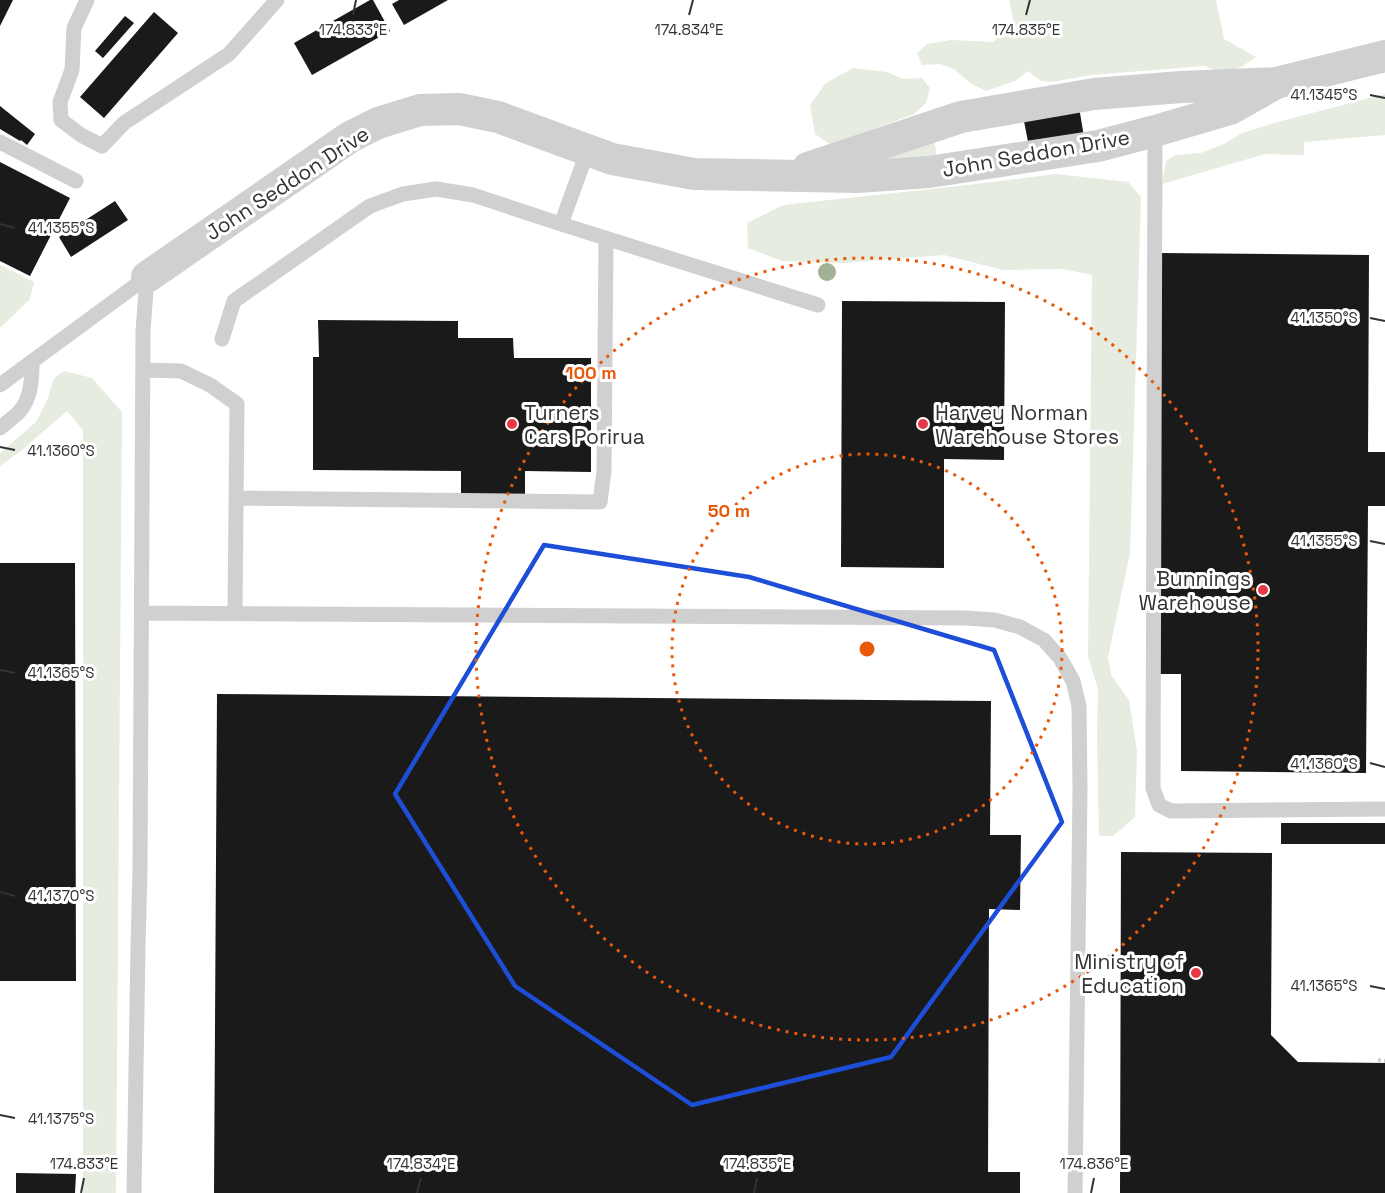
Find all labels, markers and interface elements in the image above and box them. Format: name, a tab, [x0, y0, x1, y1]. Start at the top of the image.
text: 174.833°E	[319, 20, 387, 39]
text: 174.834°E	[655, 20, 723, 39]
text: 174.835°E	[992, 20, 1060, 39]
text: 41.1345°S	[1290, 85, 1358, 104]
street label: John Seddon Drive	[200, 120, 374, 246]
street label: John Seddon Drive	[940, 123, 1132, 183]
text: 41.1355°S	[28, 218, 94, 237]
text: 41.1350°S	[1290, 308, 1358, 327]
text: 100 m	[565, 361, 617, 384]
place label: Turners Cars Porirua	[524, 399, 645, 450]
place label: Harvey Norman Warehouse Stores	[935, 399, 1119, 450]
marker: Turners Cars Porirua	[505, 417, 519, 431]
marker: Harvey Norman Warehouse Stores	[916, 417, 930, 431]
text: 41.1360°S	[27, 441, 95, 460]
text: 50 m	[708, 499, 750, 522]
text: 41.1355°S	[1291, 531, 1357, 550]
place label: Bunnings Warehouse	[1139, 565, 1251, 616]
marker: Bunnings Warehouse	[1256, 583, 1270, 597]
centre of rings	[857, 639, 877, 659]
text: 41.1365°S	[28, 663, 94, 682]
text: 41.1360°S	[1290, 754, 1358, 773]
text: 41.1370°S	[28, 886, 94, 905]
place label: Ministry of Education	[1074, 948, 1184, 999]
marker: Ministry of Education	[1189, 966, 1203, 980]
text: 41.1365°S	[1291, 976, 1357, 995]
text: 41.1375°S	[28, 1109, 94, 1128]
text: 174.833°E	[50, 1154, 118, 1173]
text: 174.834°E	[387, 1154, 455, 1173]
text: 174.835°E	[723, 1154, 791, 1173]
text: 174.836°E	[1060, 1154, 1128, 1173]

